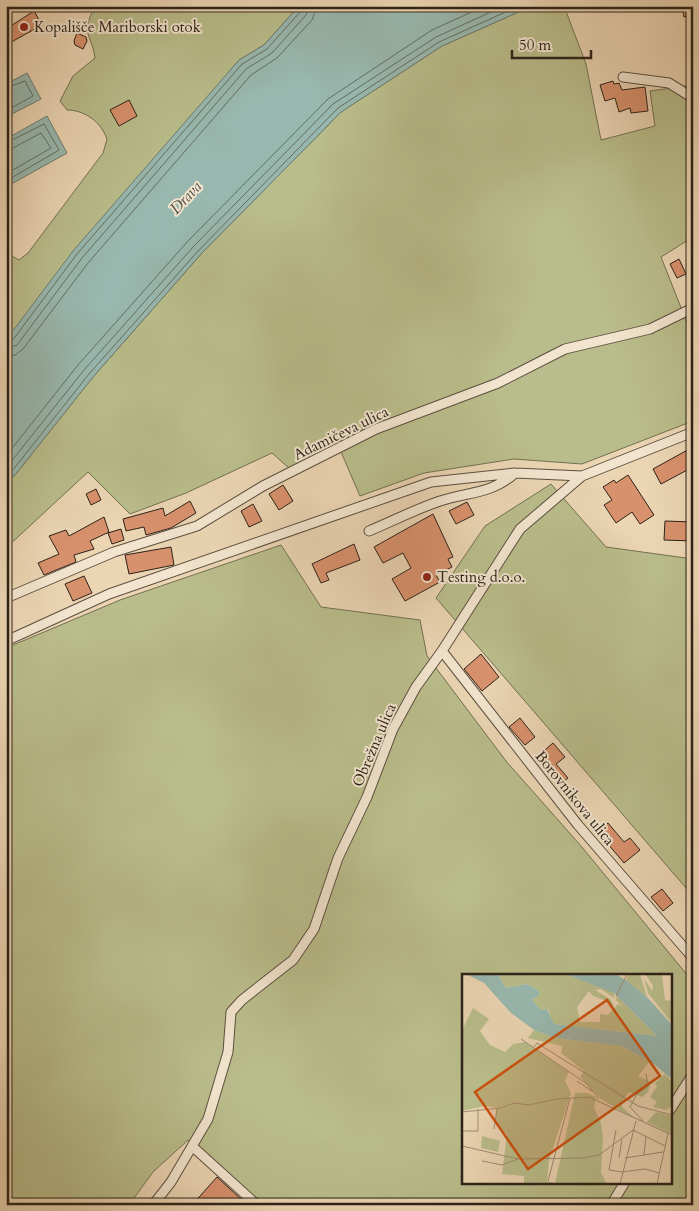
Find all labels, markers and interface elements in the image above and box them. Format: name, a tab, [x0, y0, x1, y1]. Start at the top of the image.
place label: Kopališče Mariborski otok	[34, 17, 201, 37]
marker: Kopališče Mariborski otok	[18, 21, 30, 33]
scale bar	[512, 28, 590, 60]
text: 50 m	[519, 35, 551, 55]
water label: Drava	[165, 176, 207, 219]
street label: Adamičeva ulica	[290, 401, 392, 465]
place label: Testing d.o.o.	[437, 567, 525, 587]
marker: Testing d.o.o.	[421, 571, 433, 583]
street label: Obrežna ulica	[347, 700, 401, 790]
street label: Borovnikova ulica	[531, 747, 620, 850]
inset map	[462, 974, 672, 1184]

